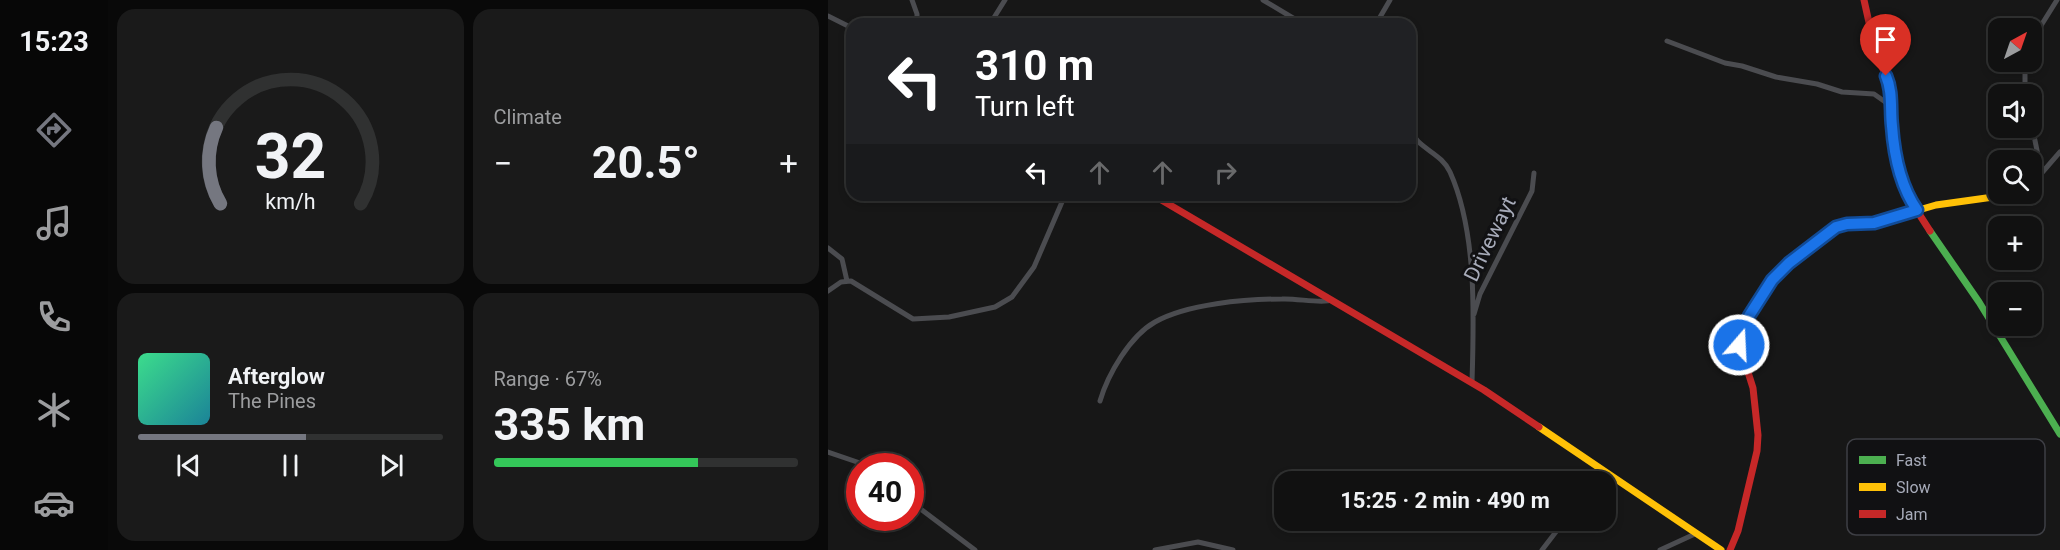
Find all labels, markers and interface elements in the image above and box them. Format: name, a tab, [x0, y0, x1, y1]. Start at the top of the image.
pin	[1860, 14, 1911, 76]
north arrow	[1988, 18, 2042, 72]
map controls	[1988, 18, 2042, 336]
icon: arrive	[1869, 23, 1902, 56]
text: 15:23	[19, 26, 89, 58]
text: 310 m	[975, 41, 1094, 90]
icon: left	[876, 42, 954, 120]
button: sound	[1988, 84, 2042, 138]
text: Turn left	[975, 91, 1075, 123]
text: Climate	[494, 105, 562, 129]
icon: directions	[33, 109, 75, 151]
text: 32	[254, 120, 326, 193]
text: 20.5°	[592, 136, 700, 189]
text: −	[494, 144, 512, 183]
text: +	[779, 144, 798, 183]
button: search	[1988, 150, 2042, 204]
icon: left	[1020, 156, 1053, 189]
icon: ahead	[1083, 156, 1116, 189]
icon: ahead	[1146, 156, 1179, 189]
icon: right	[1209, 156, 1242, 189]
text: km/h	[265, 189, 315, 214]
street label: Drivewayt	[1459, 193, 1521, 285]
icon: music	[33, 202, 75, 244]
button: +	[1988, 216, 2042, 270]
button: −	[1988, 282, 2042, 336]
icon: phone	[33, 296, 75, 338]
position arrow	[1707, 313, 1771, 377]
text: Afterglow	[228, 364, 325, 389]
text: Range · 67%	[494, 367, 602, 391]
icon: climate	[33, 389, 75, 431]
text: The Pines	[228, 389, 316, 413]
text: 335 km	[494, 398, 645, 451]
legend	[1847, 439, 2045, 535]
icon: previous	[172, 449, 205, 482]
icon: pause	[274, 449, 307, 482]
icon: next	[375, 449, 408, 482]
text: Fast	[1896, 451, 1927, 470]
speed limit sign: 40	[846, 453, 924, 531]
text: Slow	[1896, 478, 1931, 497]
icon: car	[33, 482, 75, 524]
text: 15:25 · 2 min · 490 m	[1340, 488, 1550, 513]
text: Jam	[1896, 505, 1928, 524]

